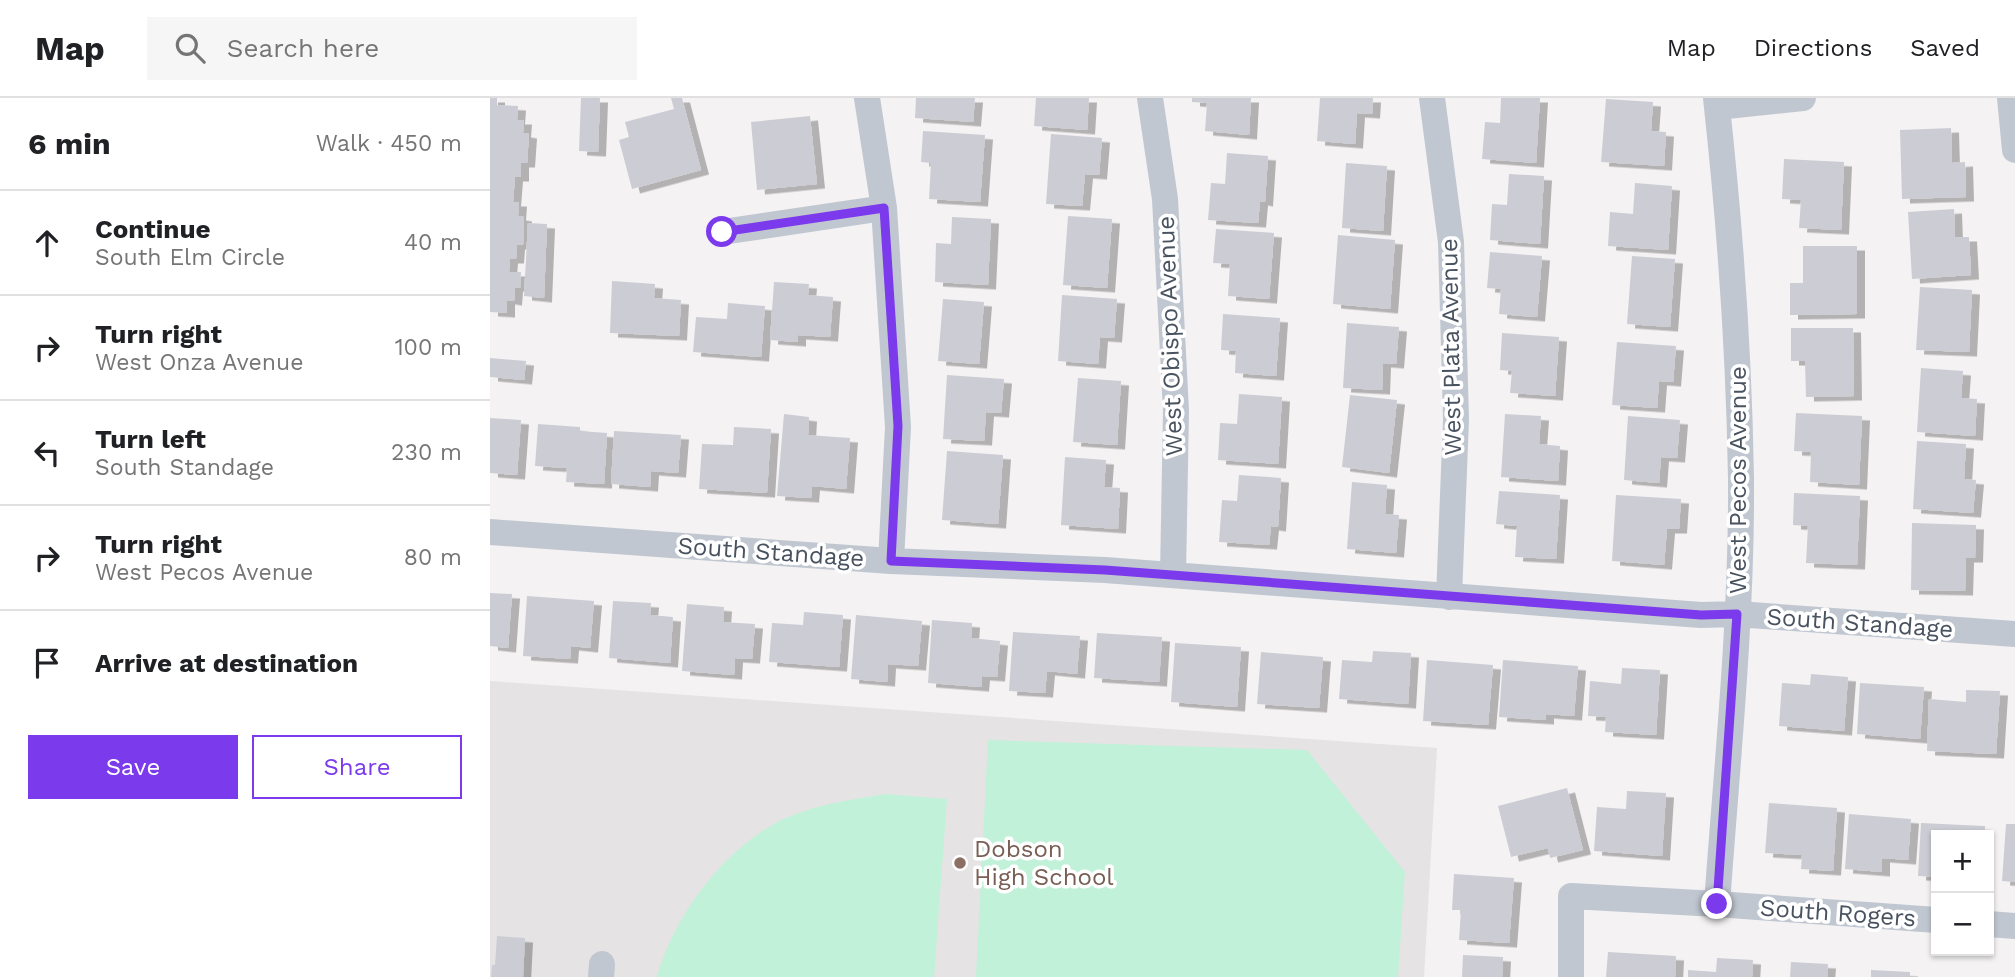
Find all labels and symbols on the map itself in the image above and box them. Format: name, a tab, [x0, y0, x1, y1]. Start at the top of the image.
street label: West Obispo Avenue	[1152, 215, 1188, 457]
route start	[706, 216, 737, 247]
street label: West Plata Avenue	[1435, 238, 1467, 456]
street label: West Pecos Avenue	[1724, 366, 1752, 594]
street label: South Standage	[677, 532, 865, 572]
street label: South Standage	[1766, 603, 1954, 643]
place label: Dobson High School	[974, 835, 1114, 891]
marker: Dobson High School	[952, 855, 968, 871]
route end	[1701, 888, 1732, 919]
street label: South Rogers	[1759, 894, 1917, 932]

